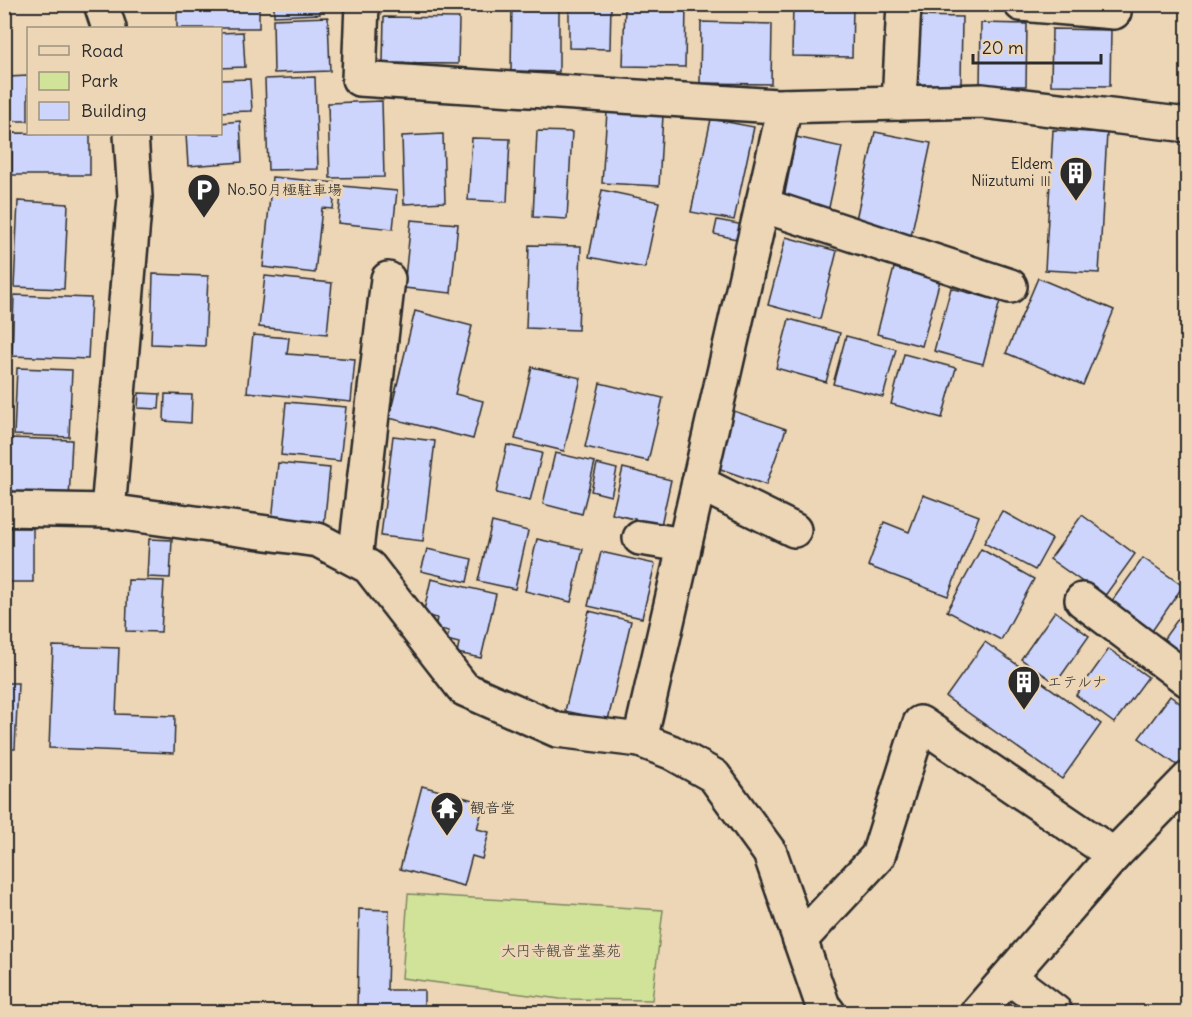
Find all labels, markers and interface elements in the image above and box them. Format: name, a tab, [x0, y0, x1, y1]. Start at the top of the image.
legend	[27, 27, 222, 135]
scale bar	[973, 27, 1100, 65]
text: 20 m	[982, 36, 1024, 59]
text: Road	[81, 39, 124, 62]
text: Park	[81, 69, 118, 92]
text: Building	[81, 99, 146, 122]
place label: Eldem Niizutumi Ⅲ	[971, 154, 1053, 190]
building icon: Eldem Niizutumi Ⅲ	[1058, 155, 1094, 202]
parking icon: No.50月極駐車場	[186, 172, 222, 219]
place label: No.50月極駐車場	[227, 180, 342, 199]
building icon: エテルナ	[1006, 664, 1042, 711]
place label: エテルナ	[1047, 672, 1107, 691]
temple icon: 観音堂	[429, 790, 465, 837]
place label: 観音堂	[470, 798, 515, 817]
park label: 大円寺観音堂墓苑	[501, 941, 621, 960]

